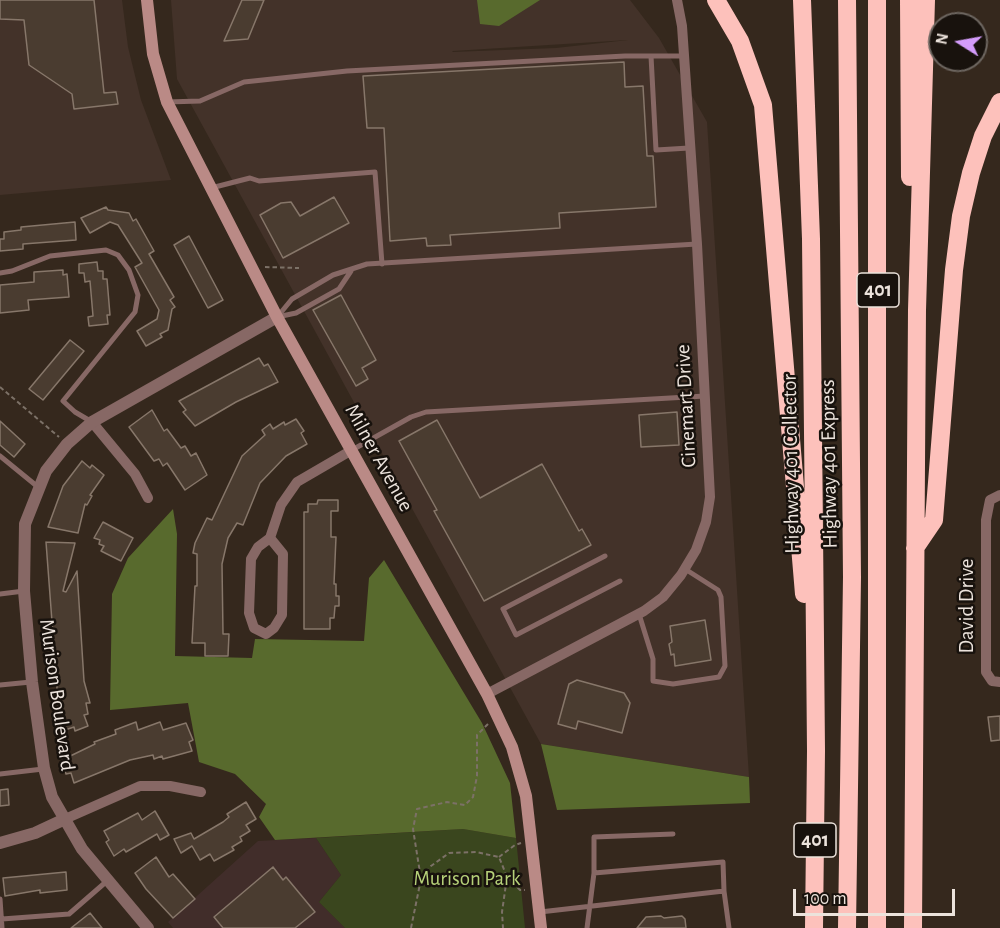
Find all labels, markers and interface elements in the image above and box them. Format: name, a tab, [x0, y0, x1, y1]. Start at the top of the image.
north arrow	[928, 12, 988, 72]
text: N	[933, 32, 951, 46]
road number: 401	[857, 273, 899, 307]
street label: Cinemart Drive	[670, 344, 702, 468]
street label: Highway 401 Collector	[777, 374, 805, 554]
street label: Highway 401 Express	[815, 379, 843, 549]
street label: Milner Avenue	[339, 400, 419, 516]
street label: David Drive	[954, 559, 980, 653]
street label: Murison Boulevard	[34, 617, 80, 773]
road number: 401	[794, 823, 836, 857]
park label: Murison Park	[414, 866, 520, 892]
scale bar	[796, 877, 958, 915]
text: 100 m	[804, 890, 847, 908]

